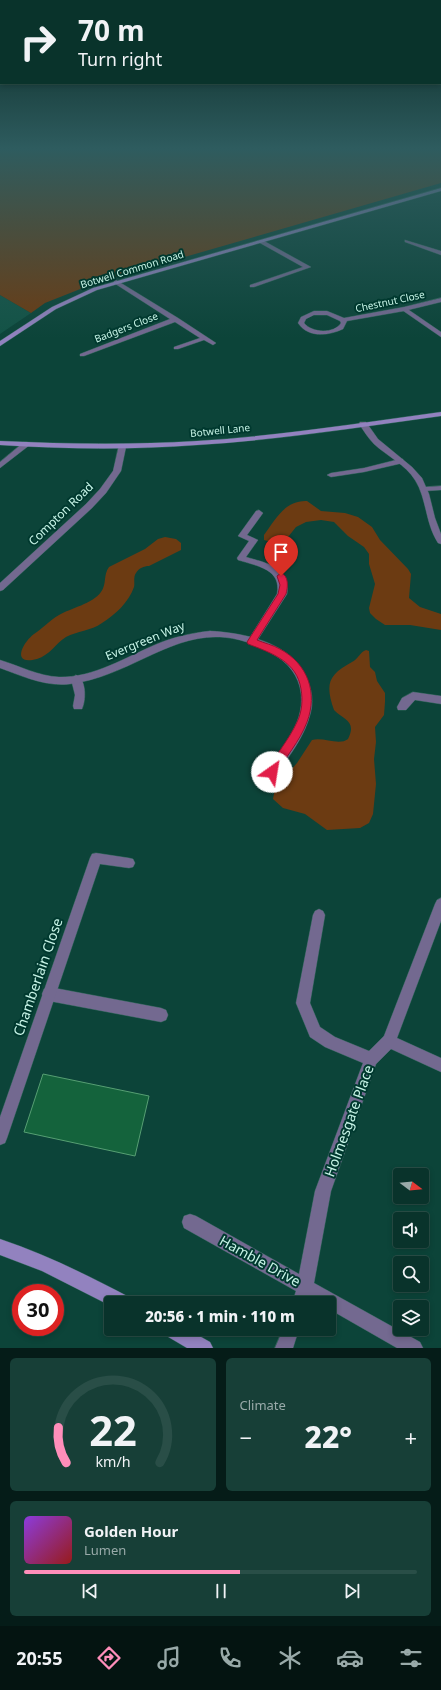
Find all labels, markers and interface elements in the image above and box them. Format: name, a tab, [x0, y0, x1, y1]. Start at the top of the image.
text: 70 m	[78, 11, 145, 49]
icon: right	[12, 16, 64, 68]
text: Turn right	[78, 47, 162, 71]
street label: Botwell Common Road	[79, 247, 185, 291]
street label: Chestnut Close	[354, 287, 426, 315]
street label: Badgers Close	[92, 308, 160, 346]
street label: Botwell Lane	[189, 420, 251, 440]
street label: Compton Road	[24, 478, 97, 549]
pin	[264, 535, 298, 576]
icon: arrive	[270, 541, 292, 563]
street label: Evergreen Way	[103, 617, 188, 664]
position arrow	[251, 751, 293, 793]
street label: Chamberlain Close	[8, 915, 67, 1038]
street label: Holmesgate Place	[319, 1062, 378, 1179]
north arrow	[393, 1168, 429, 1204]
map controls	[393, 1168, 429, 1336]
button: sound	[393, 1212, 429, 1248]
street label: Hamble Drive	[216, 1231, 304, 1291]
button: search	[393, 1256, 429, 1292]
speed limit sign: 30	[12, 1284, 64, 1336]
button: layers	[393, 1300, 429, 1336]
text: 20:56 · 1 min · 110 m	[145, 1306, 295, 1326]
text: Climate	[240, 1396, 286, 1414]
text: 22	[89, 1401, 137, 1457]
text: 22°	[305, 1416, 352, 1457]
text: −	[240, 1422, 252, 1452]
text: +	[404, 1422, 417, 1452]
text: km/h	[95, 1451, 130, 1470]
text: Golden Hour	[84, 1521, 178, 1541]
text: Lumen	[84, 1541, 126, 1559]
icon: previous	[79, 1580, 101, 1602]
icon: pause	[210, 1580, 232, 1602]
icon: next	[341, 1580, 363, 1602]
icon: directions	[95, 1644, 123, 1672]
icon: music	[155, 1644, 183, 1672]
icon: phone	[216, 1644, 244, 1672]
icon: climate	[276, 1644, 304, 1672]
icon: car	[336, 1644, 364, 1672]
icon: filters	[397, 1644, 425, 1672]
text: 20:55	[16, 1646, 62, 1670]

